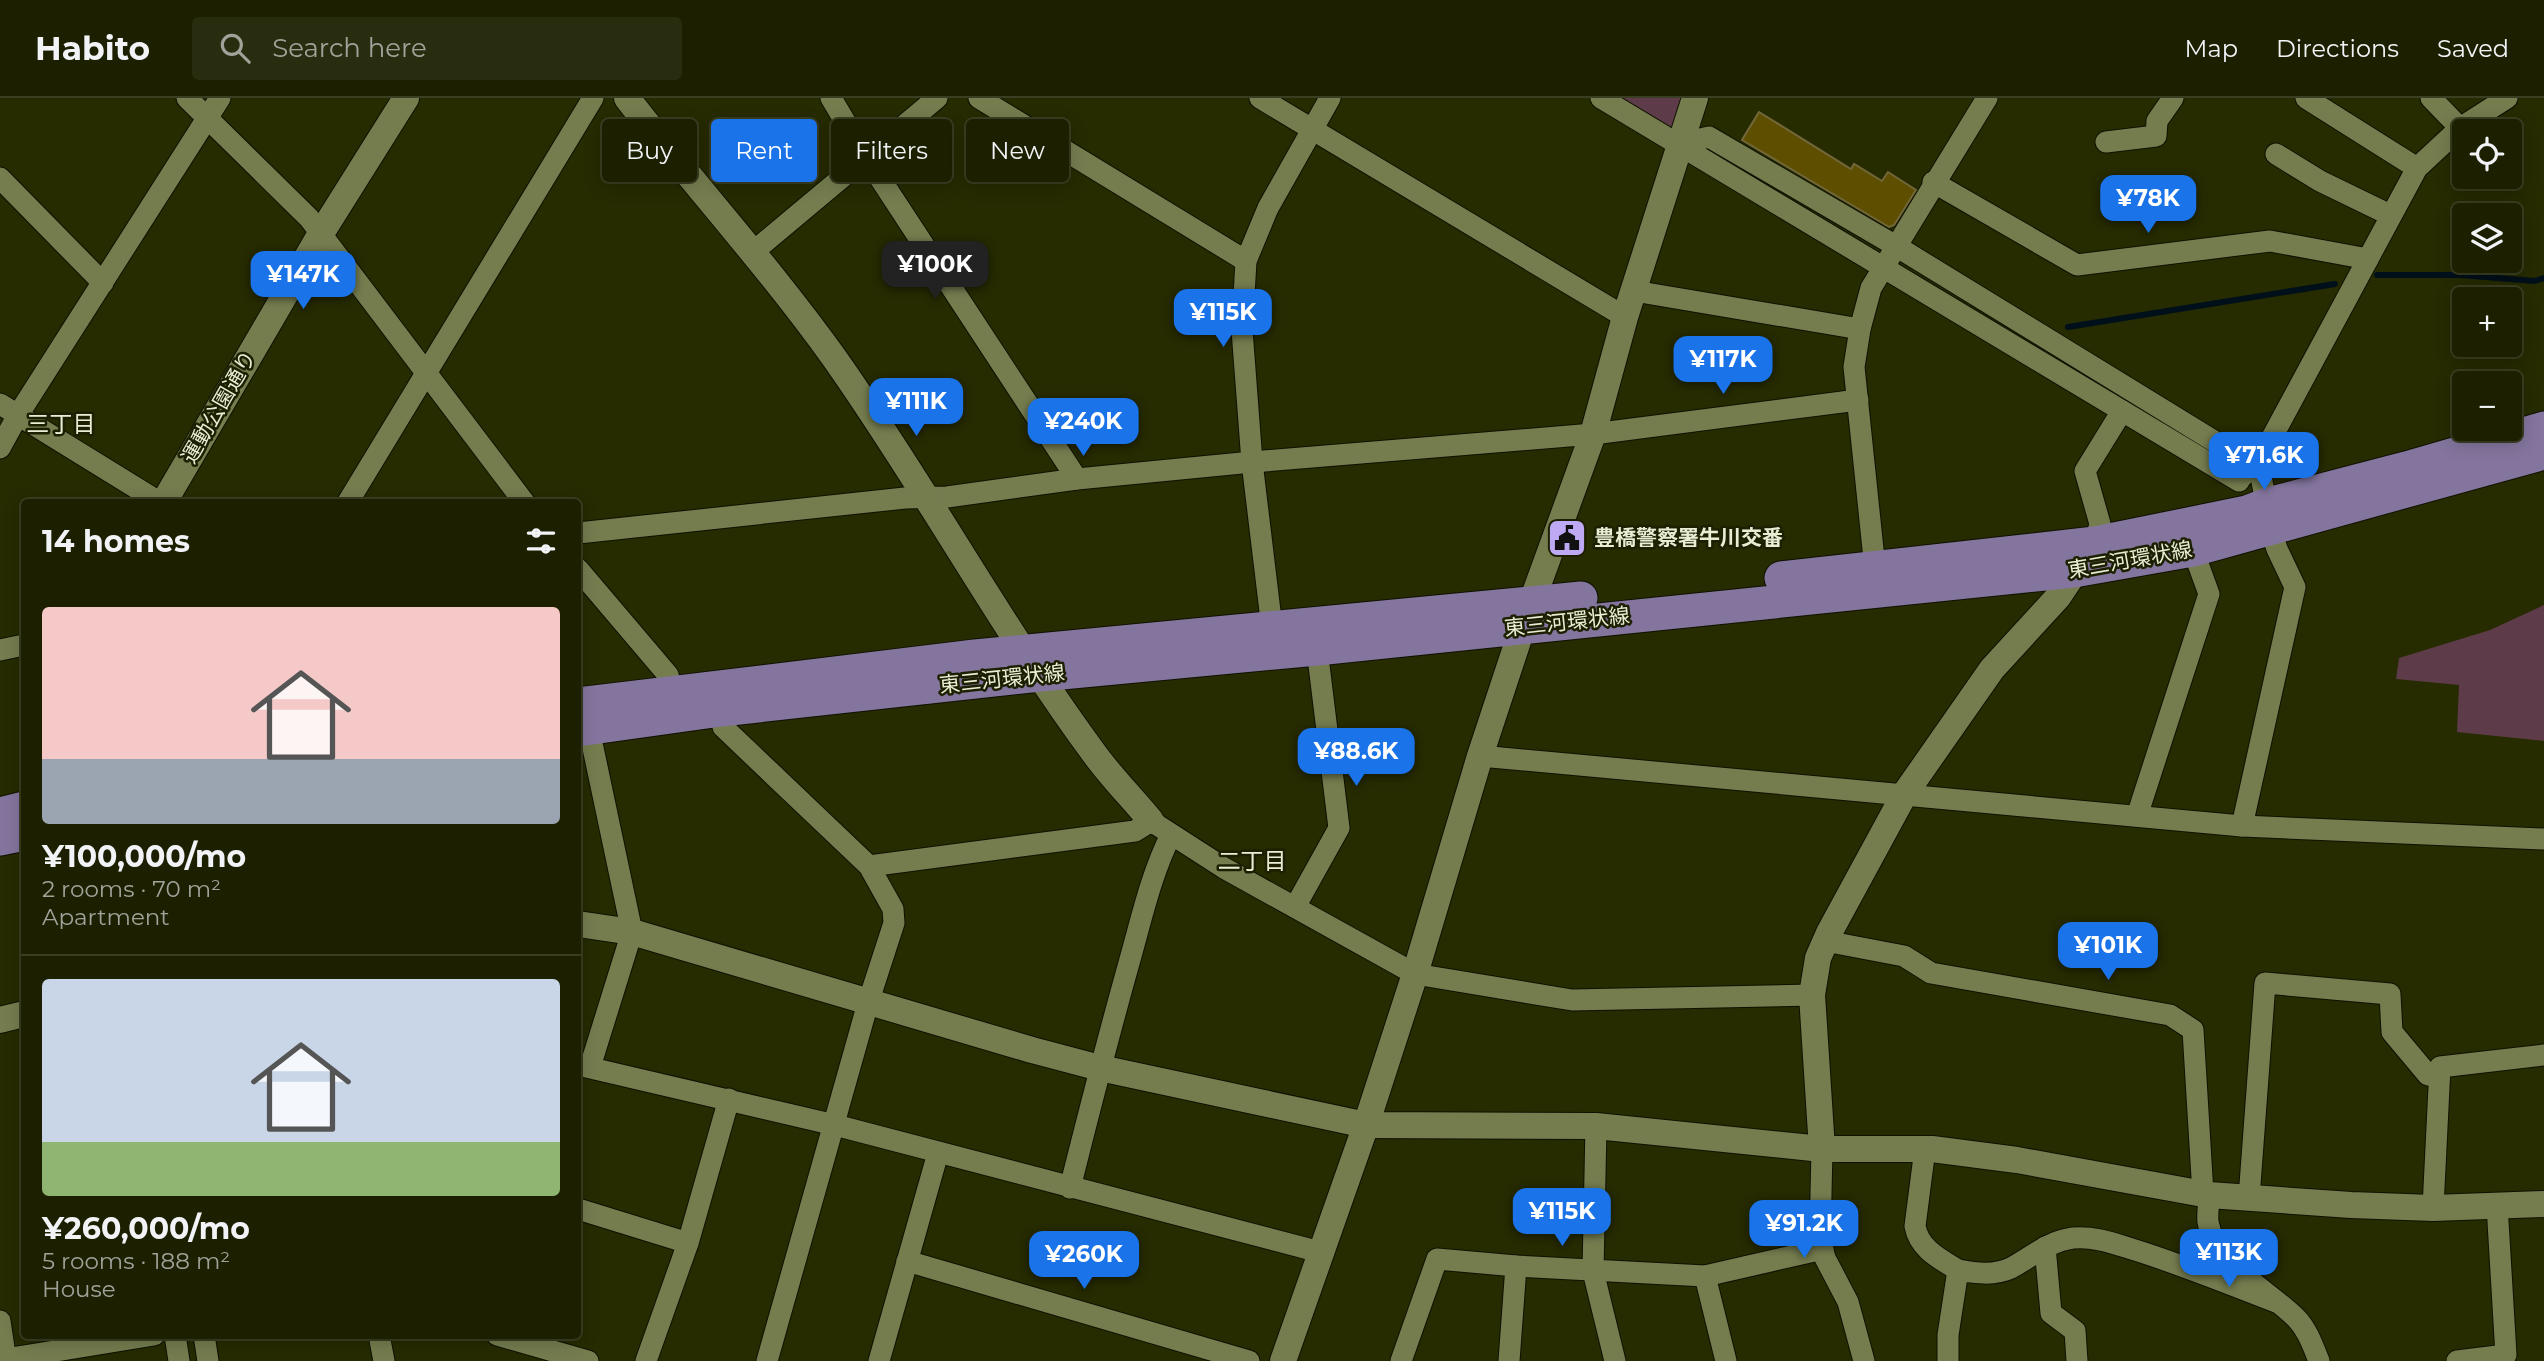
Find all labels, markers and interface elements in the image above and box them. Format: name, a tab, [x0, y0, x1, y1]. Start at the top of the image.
search box	[192, 17, 682, 80]
text: Habito	[35, 28, 150, 68]
icon: search	[216, 29, 254, 67]
text: Search here	[272, 32, 427, 64]
text: Map	[2185, 34, 2238, 63]
text: Directions	[2276, 34, 2399, 63]
text: Saved	[2437, 34, 2509, 63]
chip: Buy	[602, 119, 697, 182]
chip: Rent	[711, 119, 817, 182]
chip: Filters	[831, 119, 952, 182]
chip: New	[966, 119, 1069, 182]
map controls	[2452, 119, 2522, 441]
button: locate	[2452, 119, 2522, 189]
pin: ¥78K	[2107, 176, 2189, 235]
text: ¥78K	[2116, 184, 2180, 212]
button: layers	[2452, 203, 2522, 273]
pin: ¥100K	[886, 242, 984, 301]
text: ¥100K	[898, 250, 972, 278]
pin: ¥147K	[254, 252, 352, 311]
text: ¥147K	[267, 260, 339, 288]
button: +	[2452, 287, 2522, 357]
pin: ¥115K	[1174, 289, 1272, 349]
text: ¥115K	[1190, 298, 1256, 326]
pin: ¥117K	[1674, 336, 1772, 396]
text: ¥117K	[1690, 345, 1756, 373]
street label: 運動公園通り	[176, 346, 261, 468]
button: −	[2452, 371, 2522, 441]
pin: ¥111K	[867, 378, 965, 438]
text: ¥111K	[885, 387, 947, 415]
pin: ¥240K	[1034, 398, 1132, 458]
text: ¥240K	[1044, 407, 1122, 435]
district label: 三丁目	[27, 410, 96, 438]
pin: ¥71.6K	[2207, 432, 2321, 492]
text: ¥71.6K	[2225, 441, 2303, 469]
public building icon: 豊橋警察署牛川交番	[1546, 517, 1588, 559]
icon: filters	[522, 522, 560, 560]
text: 14 homes	[42, 523, 190, 560]
place label: 豊橋警察署牛川交番	[1594, 525, 1783, 550]
street label: 東三河環状線	[2066, 536, 2194, 583]
street label: 東三河環状線	[1503, 602, 1631, 641]
icon: home	[238, 652, 364, 778]
street label: 東三河環状線	[938, 659, 1066, 698]
pin: ¥88.6K	[1299, 728, 1413, 788]
text: ¥88.6K	[1314, 737, 1398, 765]
text: ¥100,000/mo	[42, 838, 246, 875]
district label: 二丁目	[1218, 847, 1287, 875]
text: 2 rooms · 70 m²	[42, 875, 221, 903]
text: Apartment	[42, 903, 170, 931]
pin: ¥101K	[2059, 922, 2157, 982]
text: ¥101K	[2074, 931, 2142, 959]
icon: home	[238, 1024, 364, 1150]
pin: ¥115K	[1513, 1188, 1611, 1248]
text: ¥115K	[1529, 1197, 1595, 1225]
pin: ¥91.2K	[1747, 1200, 1861, 1260]
text: ¥91.2K	[1765, 1209, 1843, 1237]
text: ¥260,000/mo	[42, 1210, 250, 1247]
pin: ¥113K	[2180, 1230, 2278, 1289]
pin: ¥260K	[1035, 1232, 1133, 1291]
text: ¥113K	[2196, 1238, 2262, 1266]
text: ¥260K	[1045, 1240, 1123, 1268]
text: 5 rooms · 188 m²	[42, 1247, 230, 1275]
text: House	[42, 1275, 116, 1303]

